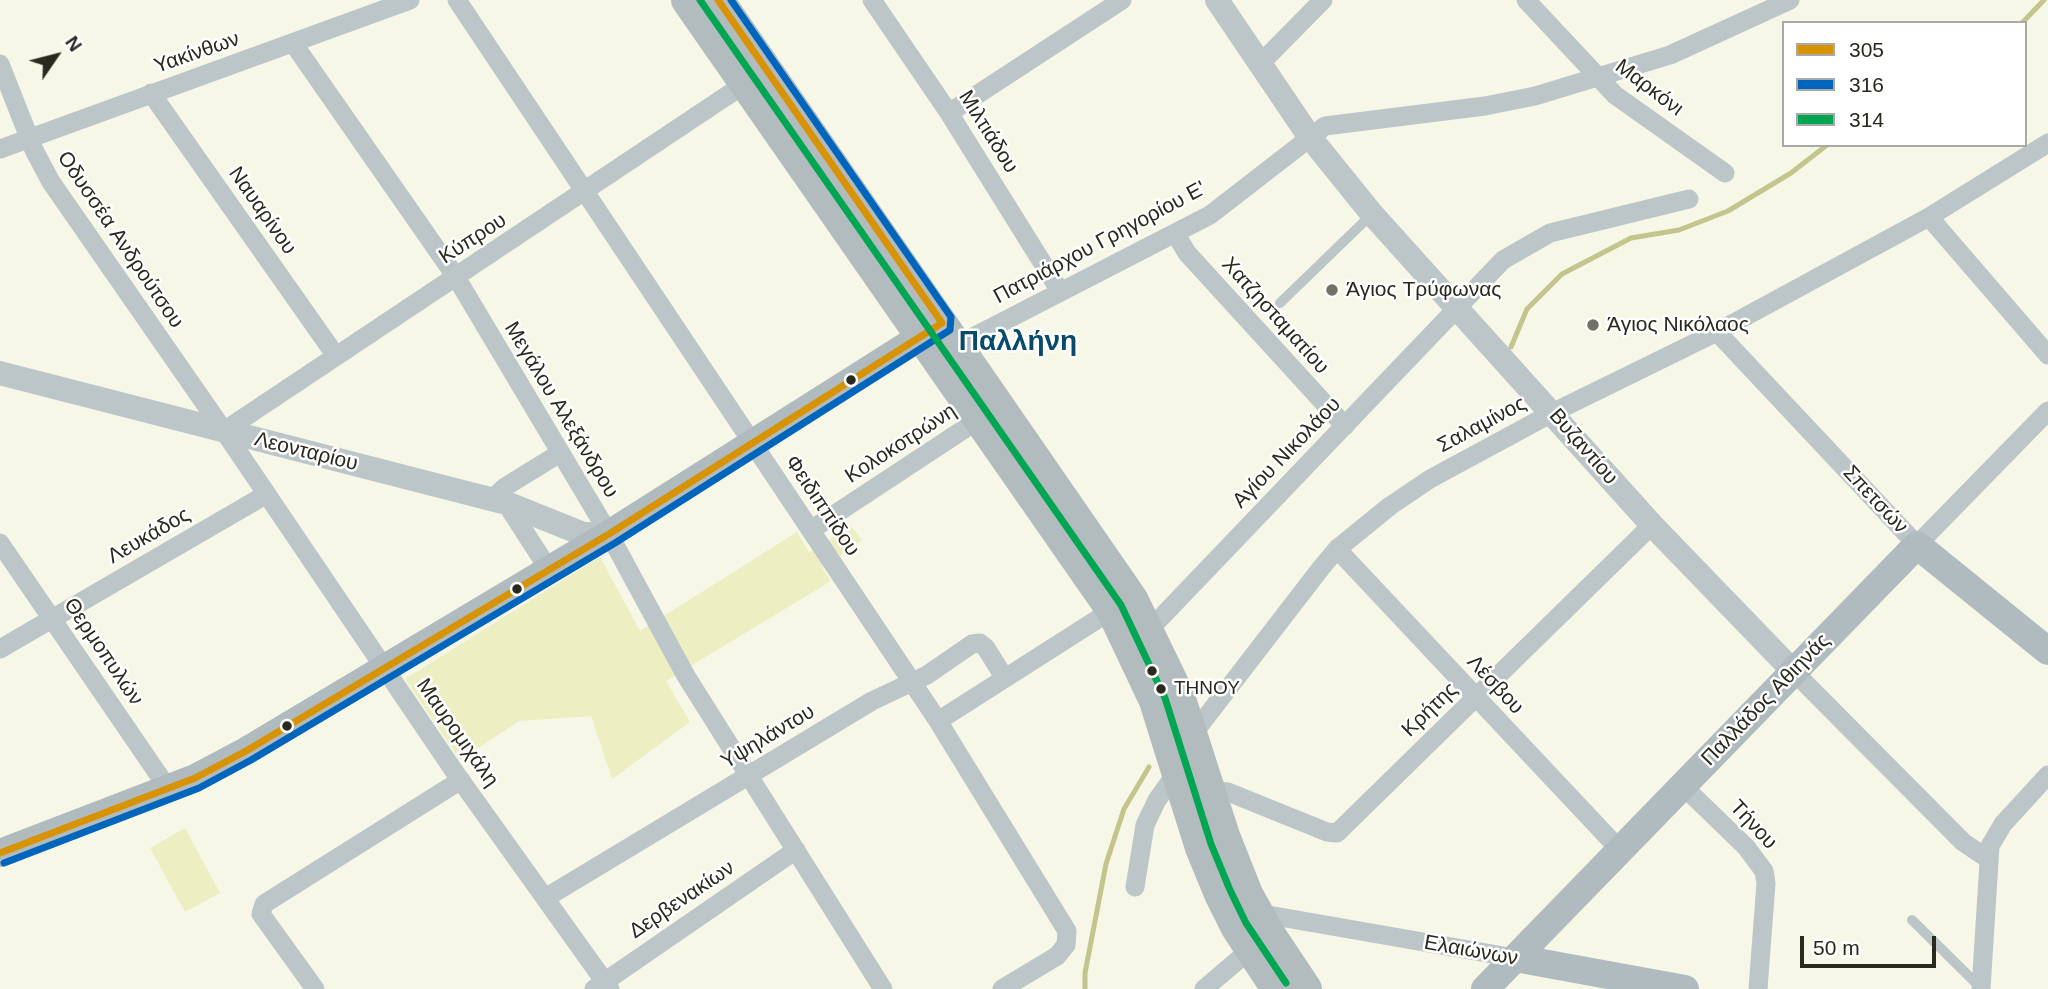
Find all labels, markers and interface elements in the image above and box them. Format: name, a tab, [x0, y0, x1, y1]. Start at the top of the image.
north arrow	[21, 21, 91, 91]
legend	[1782, 21, 2027, 147]
street label: Υακίνθων	[151, 27, 243, 79]
text: N	[61, 32, 86, 55]
text: 305	[1849, 38, 1884, 61]
street label: Μαρκόνι	[1610, 54, 1688, 122]
text: 316	[1849, 73, 1884, 96]
street label: Μιλτιάδου	[953, 86, 1023, 178]
text: 314	[1849, 108, 1884, 131]
street label: Οδυσσέα Ανδρούτσου	[51, 147, 189, 333]
street label: Ναυαρίνου	[223, 162, 301, 260]
street label: Πατριάρχου Γρηγορίου Ε'	[990, 176, 1210, 310]
street label: Κύπρου	[435, 208, 511, 270]
street label: Χατζησταματίου	[1216, 253, 1334, 379]
place label: Άγιος Τρύφωνας	[1346, 277, 1501, 303]
marker: Άγιος Τρύφωνας	[1324, 282, 1340, 298]
place label: Άγιος Νικόλαος	[1607, 312, 1749, 338]
street label: Μεγάλου Αλεξάνδρου	[498, 317, 624, 503]
marker: Άγιος Νικόλαος	[1585, 317, 1601, 333]
district label: Παλλήνη	[959, 325, 1077, 359]
unlabelled marker	[844, 373, 858, 387]
street label: Σαλαμίνος	[1433, 391, 1531, 459]
street label: Αγίου Νικολάου	[1228, 392, 1346, 514]
street label: Κολοκοτρώνη	[841, 399, 961, 489]
street label: Βυζαντίου	[1543, 404, 1623, 490]
street label: Λεονταρίου	[252, 427, 360, 477]
street label: Φειδιππίδου	[779, 451, 865, 561]
street label: Σπετσών	[1837, 461, 1913, 539]
street label: Λευκάδος	[103, 502, 195, 570]
unlabelled marker	[510, 582, 524, 596]
street label: Θερμοπυλών	[58, 593, 148, 711]
street label: Παλλάδος Αθιηνάς	[1696, 629, 1836, 771]
street label: Λέσβου	[1461, 650, 1529, 720]
unlabelled marker	[1145, 664, 1159, 678]
street label: Μαυρομιχάλη	[410, 674, 504, 792]
street label: Κρήτης	[1397, 677, 1463, 743]
place label: ΤΗΝΟΥ	[1174, 678, 1240, 700]
marker: ΤΗΝΟΥ	[1154, 682, 1168, 696]
street label: Υψηλάντου	[717, 699, 819, 775]
unlabelled marker	[280, 719, 294, 733]
street label: Τήνου	[1724, 795, 1782, 855]
street label: Δερβενακίων	[625, 856, 739, 944]
scale bar	[1803, 922, 1940, 966]
street label: Ελαιώνων	[1422, 930, 1520, 972]
text: 50 m	[1813, 936, 1860, 959]

